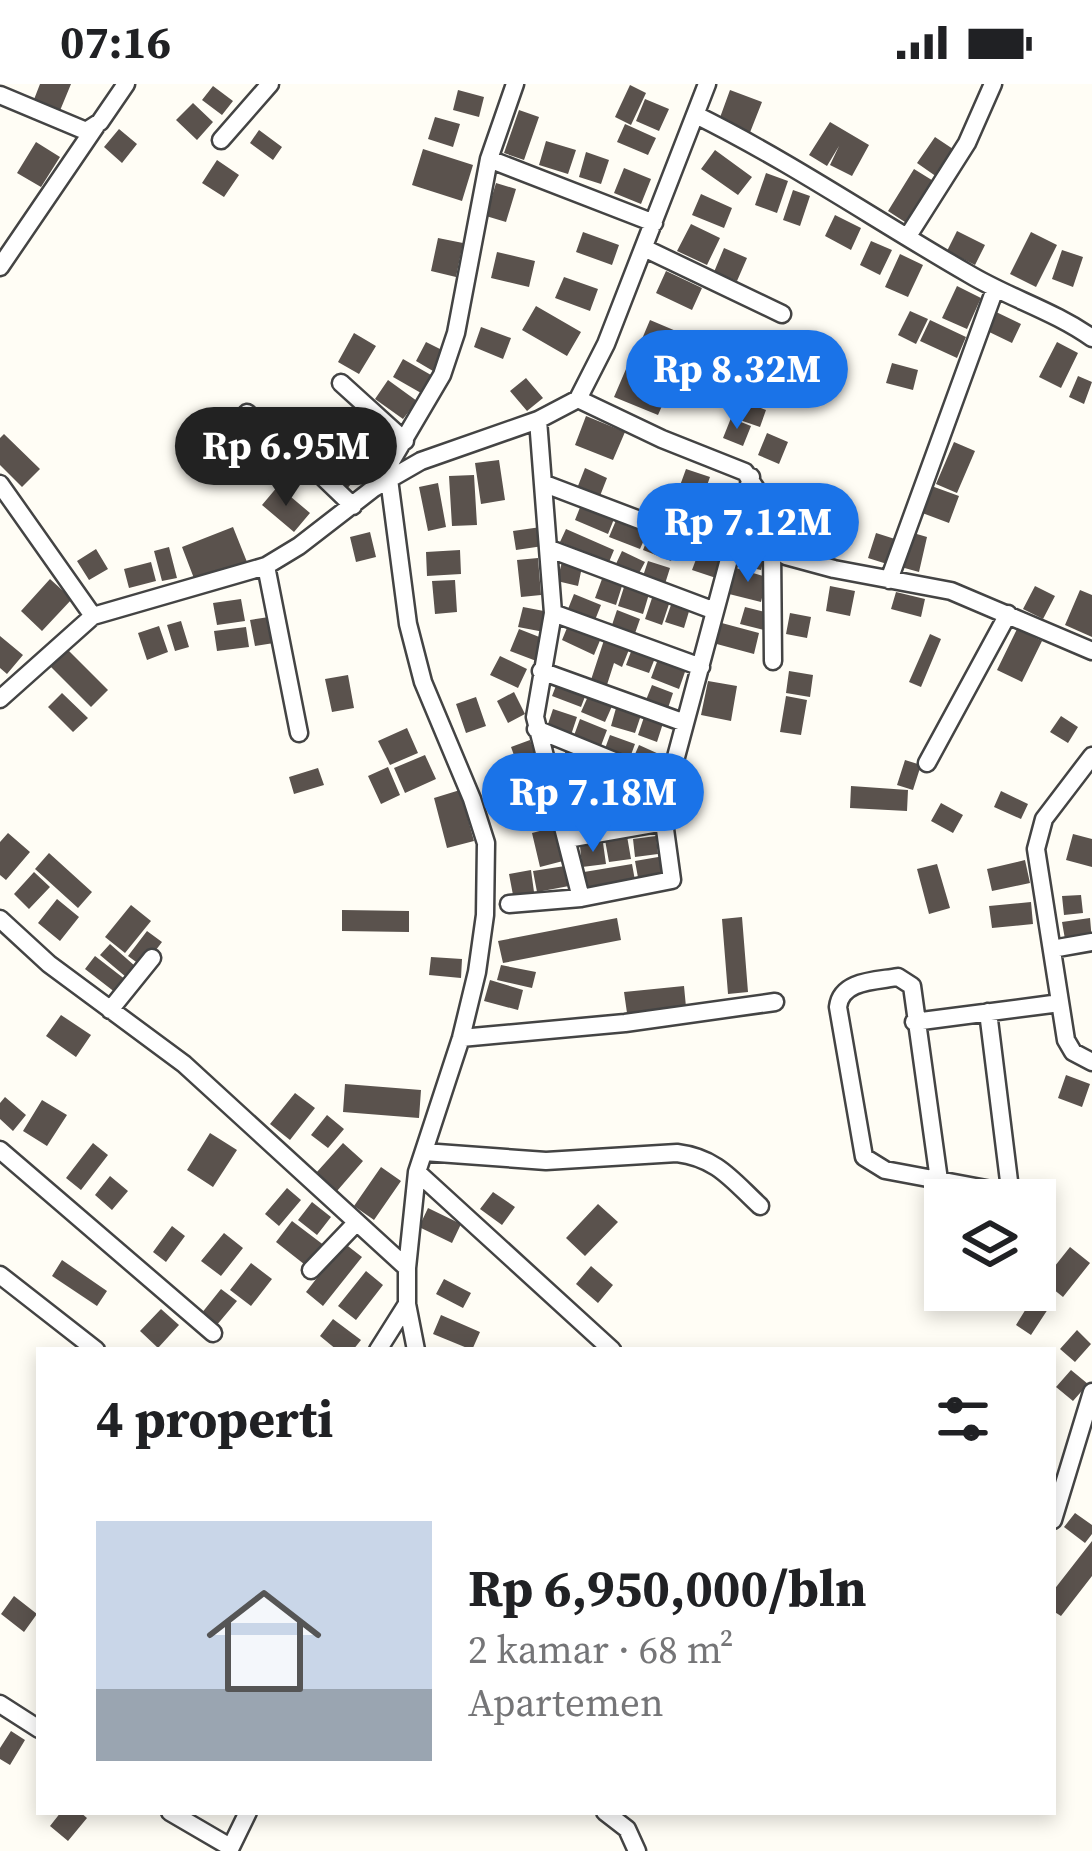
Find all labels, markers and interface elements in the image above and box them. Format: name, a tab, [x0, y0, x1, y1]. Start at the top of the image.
text: 07:16	[60, 11, 171, 73]
pin: Rp 8.32M	[613, 330, 861, 432]
text: Rp 8.32M	[653, 342, 821, 395]
pin: Rp 6.95M	[162, 407, 410, 509]
text: Rp 6.95M	[202, 419, 370, 472]
pin: Rp 7.12M	[624, 483, 872, 585]
text: Rp 7.12M	[664, 495, 832, 548]
pin: Rp 7.18M	[469, 753, 717, 855]
text: Rp 7.18M	[509, 765, 677, 818]
map controls	[924, 1179, 1056, 1311]
button: layers	[924, 1179, 1056, 1311]
text: 4 properti	[96, 1384, 333, 1454]
icon: filters	[930, 1386, 996, 1452]
text: Rp 6,950,000/bln	[468, 1553, 867, 1623]
icon: home	[192, 1569, 336, 1713]
text: 2 kamar · 68 m²	[468, 1623, 734, 1676]
text: Apartemen	[468, 1676, 664, 1729]

